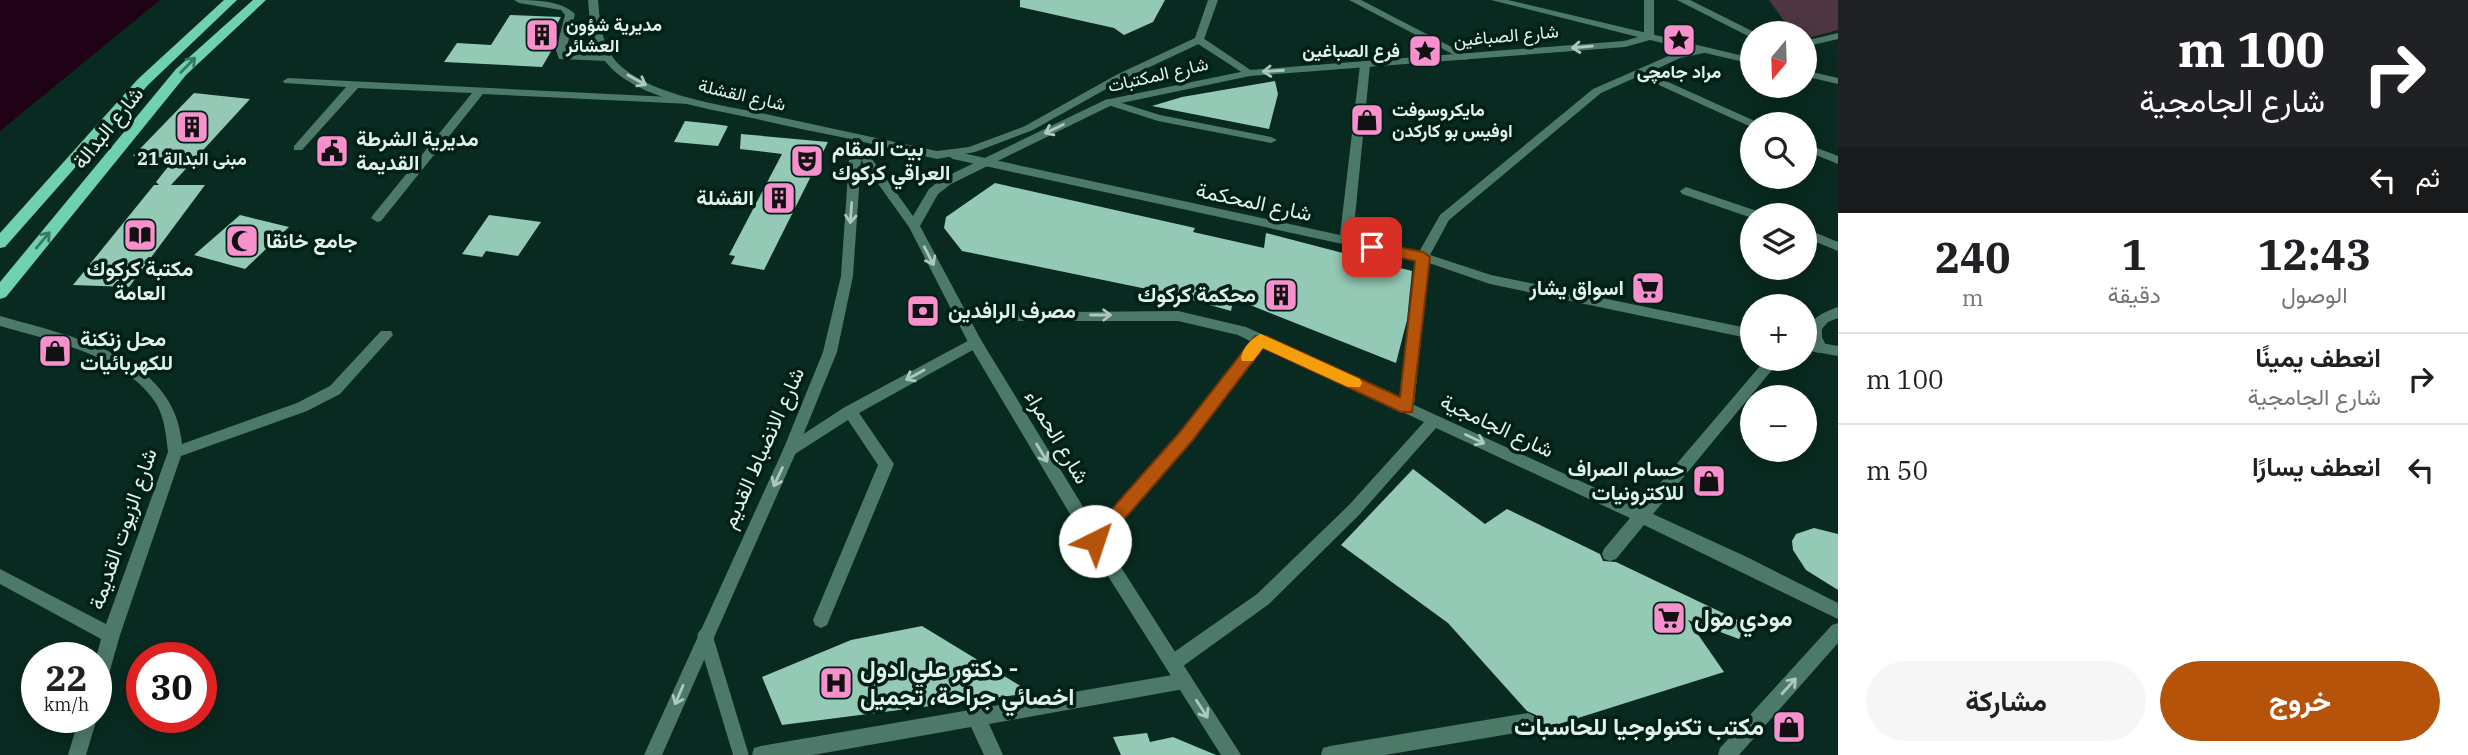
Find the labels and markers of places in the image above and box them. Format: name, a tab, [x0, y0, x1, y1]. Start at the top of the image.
place label: مديرية شؤون العشائر	[565, 13, 662, 57]
building icon: مديرية شؤون العشائر	[523, 16, 561, 54]
place icon: مراد جامچی	[1660, 21, 1698, 59]
place icon: فرع الصباغين	[1406, 32, 1444, 70]
place label: فرع الصباغين	[1302, 39, 1400, 63]
place label: مراد جامچی	[1637, 60, 1722, 84]
place label: مايكروسوفت اوفيس بو كاركدن	[1392, 98, 1513, 142]
shop icon: مايكروسوفت اوفيس بو كاركدن	[1348, 101, 1386, 139]
building icon: مبنى البدالة 21	[173, 108, 211, 146]
place label: مديرية الشرطة القديمة	[356, 124, 479, 176]
public building icon: مديرية الشرطة القديمة	[313, 132, 351, 170]
place label: بيت المقام العراقي كركوك	[832, 134, 951, 190]
theatre icon: بيت المقام العراقي كركوك	[788, 142, 826, 180]
place label: مبنى البدالة 21	[137, 147, 247, 170]
building icon: القشلة	[760, 179, 798, 217]
place label: القشلة	[696, 183, 754, 211]
library icon: مكتبة كركوك العامة	[121, 216, 159, 254]
pin	[1342, 217, 1402, 277]
mosque icon: جامع خانقا	[223, 222, 261, 260]
place label: جامع خانقا	[266, 226, 358, 255]
place label: مكتبة كركوك العامة	[87, 254, 193, 306]
supermarket icon: اسواق يشار	[1629, 269, 1667, 307]
place label: اسواق يشار	[1528, 273, 1624, 301]
building icon: محكمة كركوك	[1262, 276, 1300, 314]
place label: محكمة كركوك	[1138, 280, 1256, 308]
bank icon: مصرف الرافدين	[904, 292, 942, 330]
place label: مصرف الرافدين	[948, 296, 1076, 324]
place label: محل زنكنة للكهربائيات	[80, 324, 173, 376]
shop icon: محل زنكنة للكهربائيات	[36, 332, 74, 370]
place label: حسام الصراف للاكترونيات	[1568, 454, 1684, 506]
shop icon: حسام الصراف للاكترونيات	[1690, 462, 1728, 500]
supermarket icon: مودي مول	[1650, 599, 1688, 637]
place label: مودي مول	[1694, 601, 1793, 638]
place label: دكتور علي ادول - اخصائي جراحة، تجميل	[860, 652, 1075, 717]
hospital icon: دكتور علي ادول - اخصائي جراحة، تجميل	[817, 664, 855, 702]
shop icon: مكتب تكنولوجيا للحاسبات	[1770, 708, 1808, 746]
place label: مكتب تكنولوجيا للحاسبات	[1514, 710, 1764, 742]

